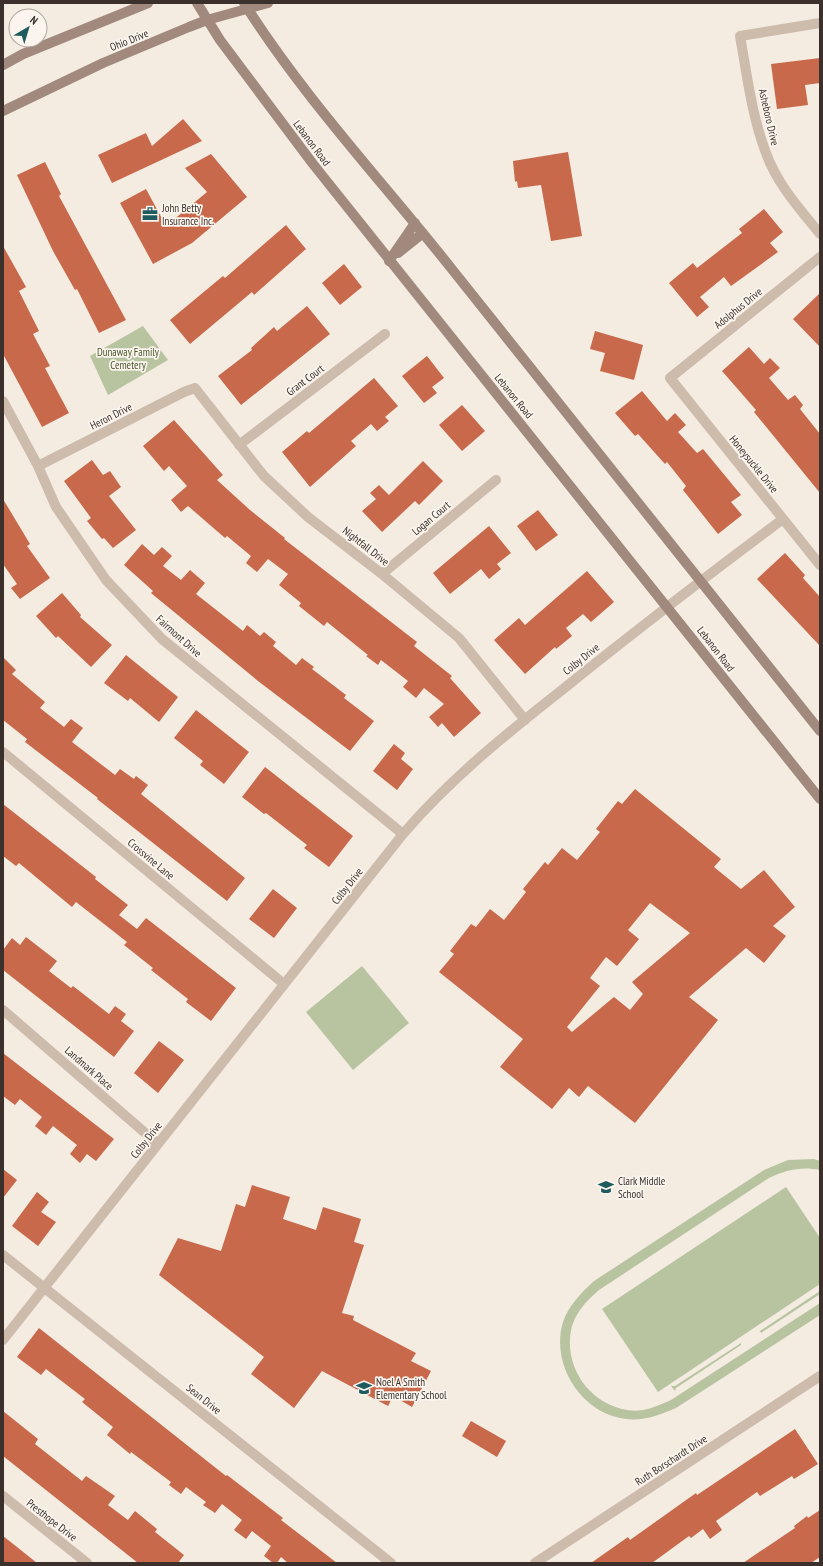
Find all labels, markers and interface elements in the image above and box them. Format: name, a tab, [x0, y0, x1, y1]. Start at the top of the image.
north arrow	[8, 8, 48, 48]
text: N	[28, 13, 41, 27]
street label: Ohio Drive	[108, 26, 151, 54]
street label: Asheboro Drive	[756, 87, 782, 147]
street label: Lebanon Road	[290, 117, 334, 169]
place label: John Betty Insurance Inc.	[161, 201, 214, 228]
office icon: John Betty Insurance Inc.	[141, 205, 159, 223]
street label: Adolphus Drive	[711, 284, 765, 332]
park label: Dunaway Family Cemetery	[97, 345, 160, 372]
street label: Grant Court	[283, 361, 327, 399]
street label: Lebanon Road	[492, 371, 536, 421]
street label: Heron Drive	[88, 399, 135, 433]
street label: Honeysuckle Drive	[727, 432, 782, 496]
street label: Logan Court	[409, 498, 453, 538]
street label: Nightfall Drive	[340, 523, 393, 569]
street label: Fairmont Drive	[153, 612, 205, 660]
street label: Lebanon Road	[694, 624, 738, 674]
street label: Colby Drive	[560, 640, 602, 678]
street label: Crossvine Lane	[125, 835, 178, 883]
street label: Colby Drive	[328, 864, 366, 907]
street label: Landmark Place	[62, 1043, 116, 1093]
street label: Colby Drive	[127, 1118, 165, 1161]
place label: Clark Middle School	[618, 1174, 666, 1201]
school or university icon: Clark Middle School	[597, 1178, 615, 1196]
place label: Noel A Smith Elementary School	[376, 1375, 447, 1402]
school or university icon: Noel A Smith Elementary School	[355, 1379, 373, 1397]
street label: Sean Drive	[184, 1381, 225, 1418]
street label: Ruth Borschardt Drive	[632, 1431, 710, 1489]
street label: Presthope Drive	[24, 1496, 80, 1544]

